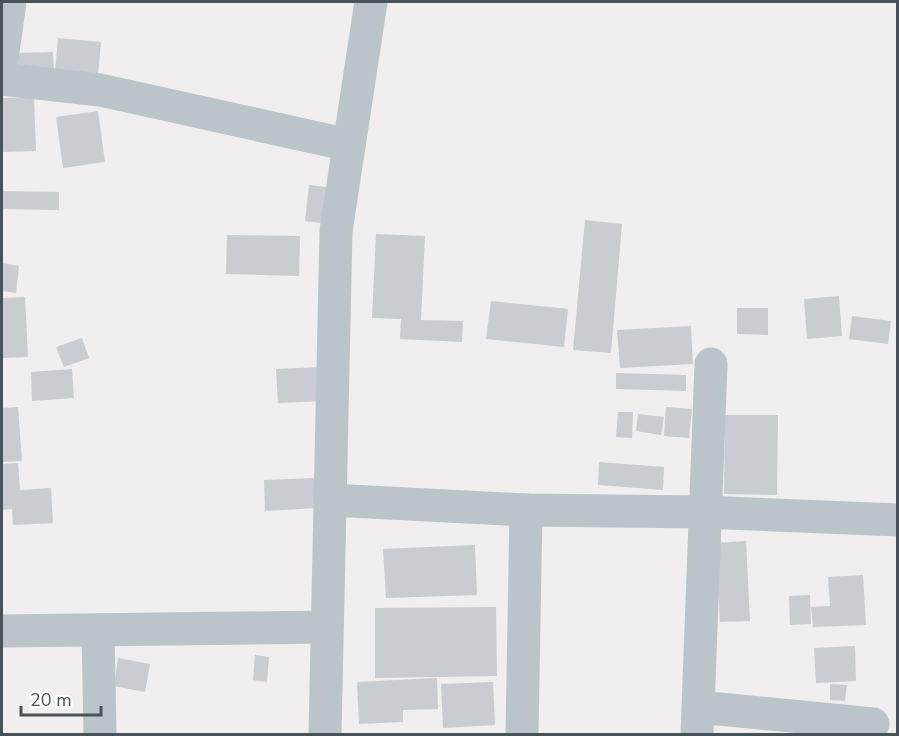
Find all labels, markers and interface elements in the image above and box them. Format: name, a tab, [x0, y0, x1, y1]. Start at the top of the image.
scale bar	[21, 679, 100, 717]
text: 20 m	[30, 688, 72, 712]

